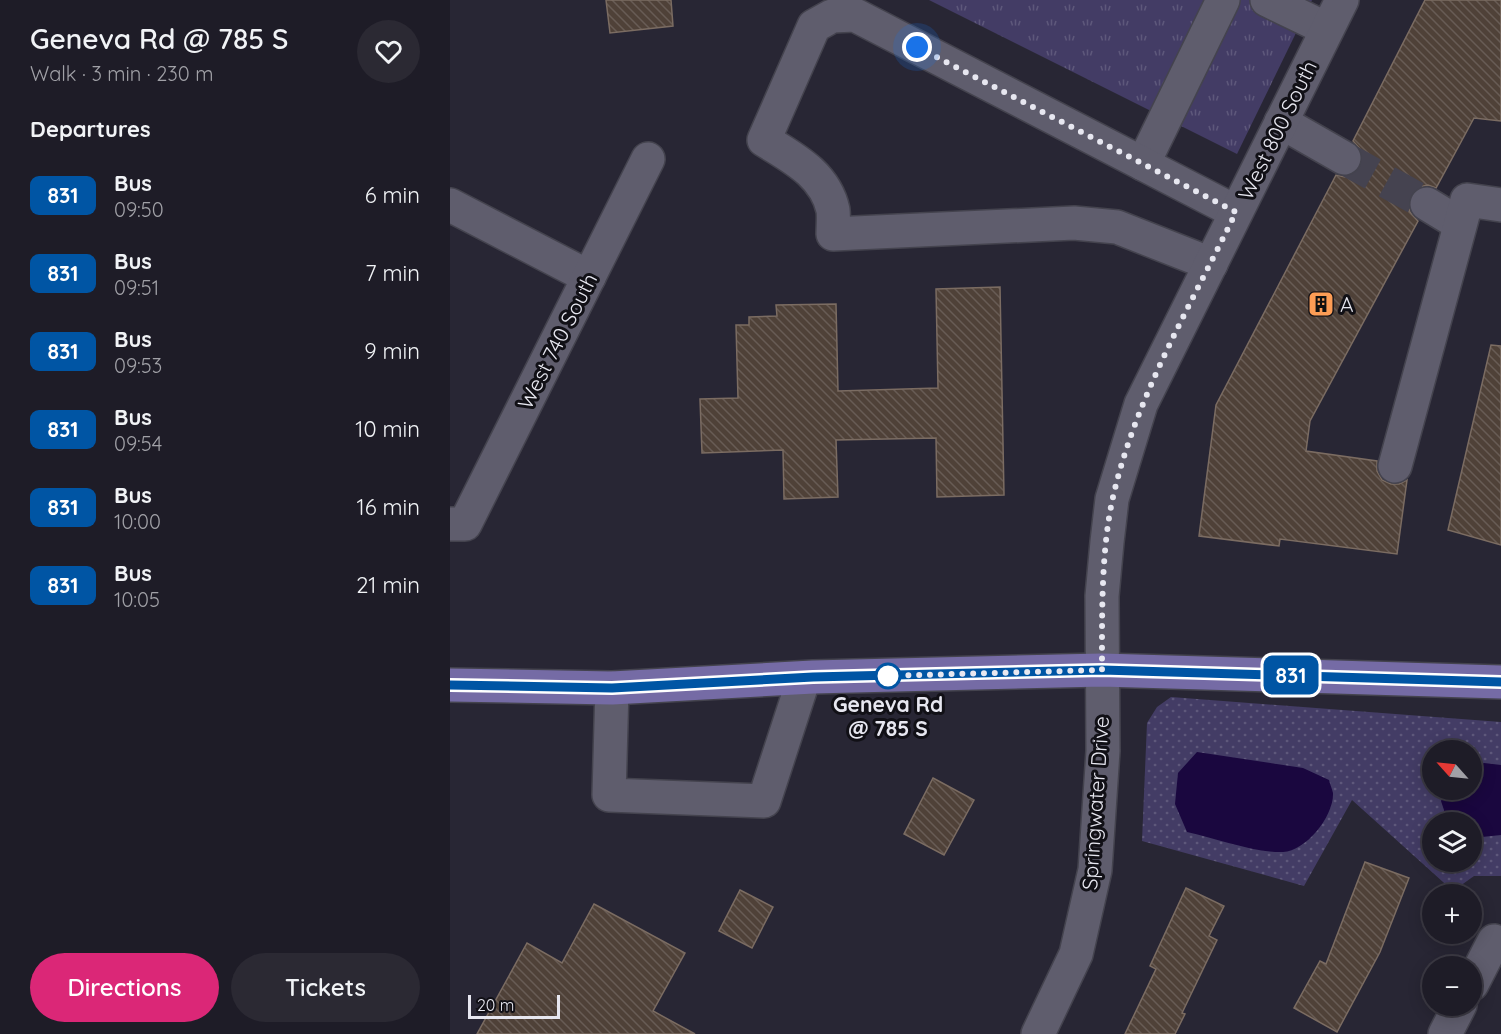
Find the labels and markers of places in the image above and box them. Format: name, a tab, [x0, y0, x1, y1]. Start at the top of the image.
building icon: A	[1306, 289, 1336, 319]
place label: A	[1340, 291, 1354, 317]
marker: Geneva Rd @ 785 S	[875, 663, 901, 689]
place label: Geneva Rd @ 785 S	[833, 691, 943, 741]

